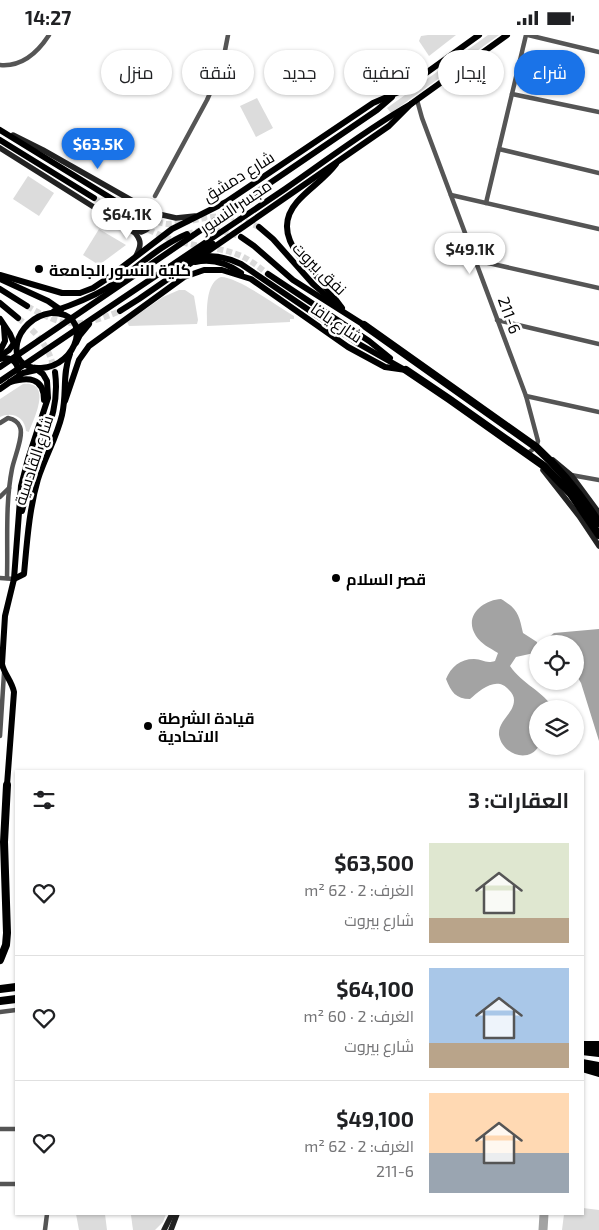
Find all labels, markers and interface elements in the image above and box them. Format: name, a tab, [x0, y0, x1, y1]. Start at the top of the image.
text: 14:27	[25, 6, 71, 29]
chip: منزل	[101, 50, 172, 95]
chip: شقة	[182, 50, 254, 95]
chip: جديد	[264, 50, 334, 95]
chip: تصفية	[344, 50, 428, 95]
chip: إيجار	[438, 50, 504, 95]
chip: شراء	[514, 50, 585, 95]
pin: $63.5K	[57, 127, 139, 170]
text: $63.5K	[73, 134, 123, 153]
street label: شارع دمشق	[199, 147, 279, 208]
street label: مجسر النسور	[195, 175, 275, 238]
pin: $64.1K	[86, 197, 168, 240]
text: $64.1K	[102, 204, 152, 223]
pin: $49.1K	[429, 233, 511, 275]
street label: نفق بيروت	[288, 238, 351, 300]
text: $49.1K	[445, 239, 495, 258]
place label: كلية النسور الجامعة	[49, 260, 191, 280]
marker: كلية النسور الجامعة	[33, 263, 45, 275]
street label: 211-6	[495, 294, 525, 336]
street label: شارع يافا	[306, 298, 366, 349]
street label: شارع القادسية	[10, 413, 59, 508]
place label: قصر السلام	[346, 569, 426, 591]
marker: قصر السلام	[330, 572, 342, 584]
map controls	[529, 635, 584, 755]
button: locate	[529, 635, 584, 690]
button: layers	[529, 700, 584, 755]
place label: قيادة الشرطة الاتحادية	[158, 708, 254, 745]
marker: قيادة الشرطة الاتحادية	[142, 720, 154, 732]
icon: filters	[30, 786, 58, 814]
text: العقارات: 3	[468, 787, 569, 812]
text: $63,500	[334, 850, 414, 875]
icon: home	[469, 863, 529, 923]
icon: heart	[30, 879, 58, 907]
text: الغرف: 2 · 62 m²	[304, 880, 414, 899]
text: شارع بيروت	[344, 910, 414, 929]
text: $64,100	[336, 976, 414, 1001]
icon: home	[469, 988, 529, 1048]
icon: heart	[30, 1004, 58, 1032]
text: الغرف: 2 · 60 m²	[303, 1006, 414, 1025]
text: شارع بيروت	[344, 1036, 414, 1055]
text: $49,100	[336, 1106, 414, 1131]
icon: home	[469, 1113, 529, 1173]
icon: heart	[30, 1129, 58, 1157]
text: الغرف: 2 · 62 m²	[304, 1136, 414, 1155]
text: 211-6	[376, 1161, 414, 1180]

